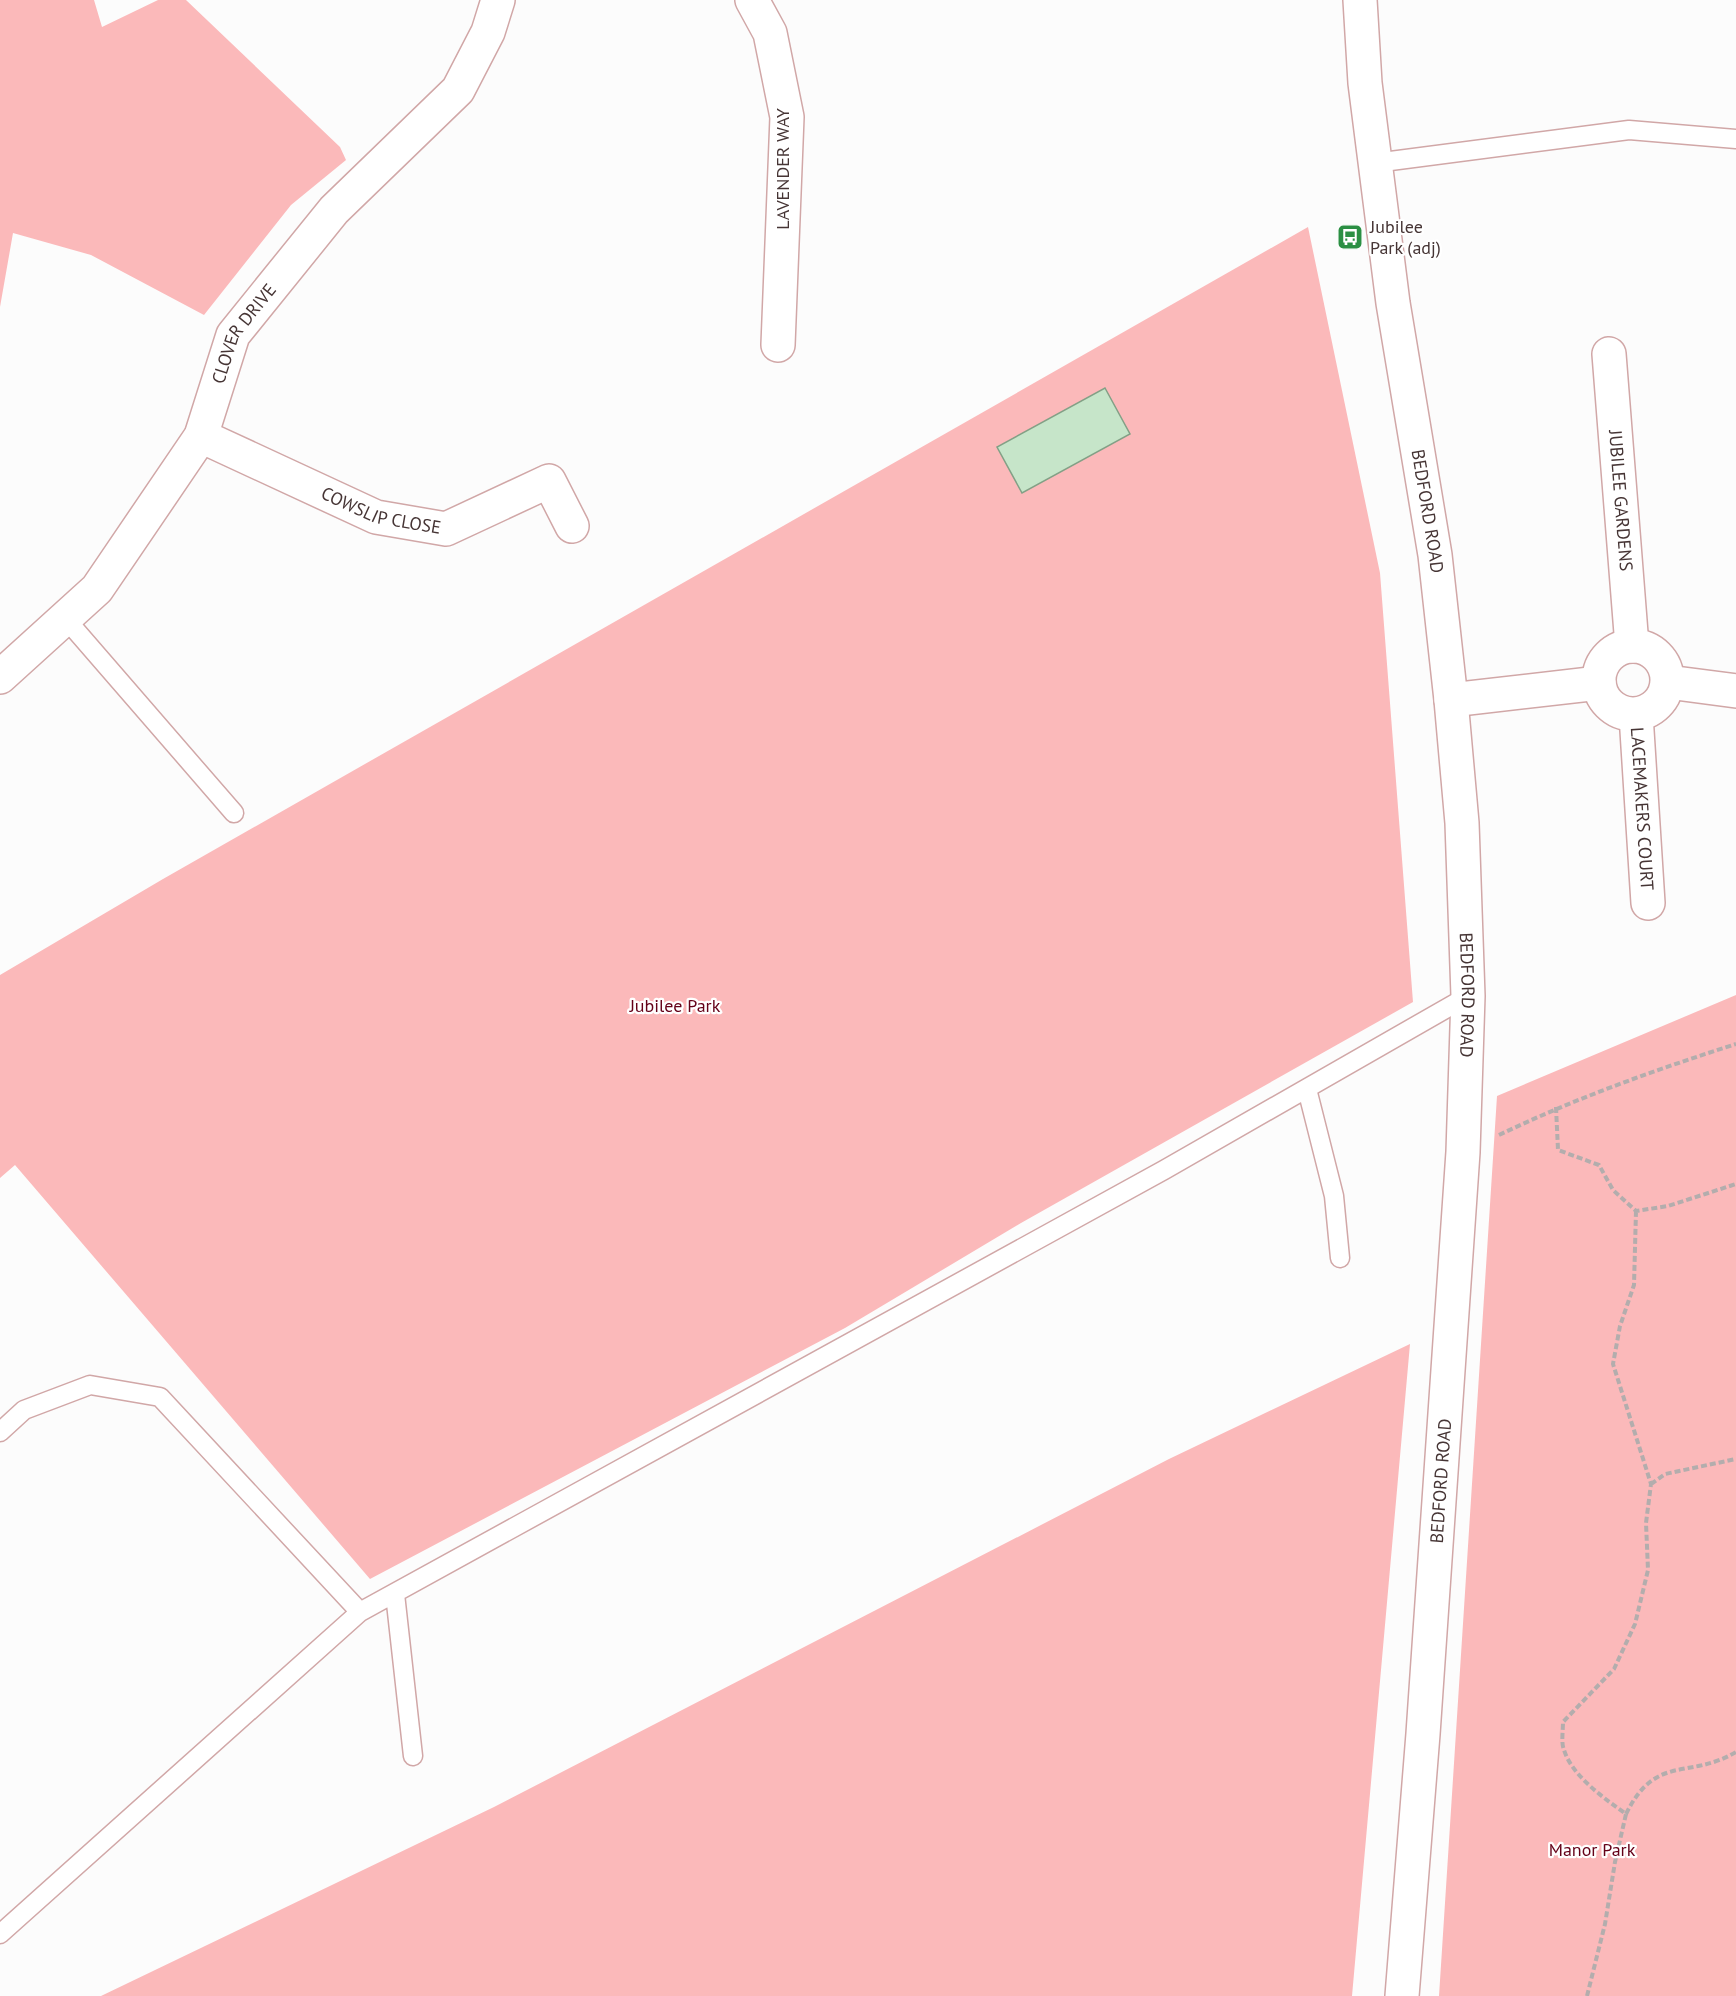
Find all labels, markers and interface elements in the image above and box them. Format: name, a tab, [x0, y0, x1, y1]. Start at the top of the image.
street label: LAVENDER WAY	[771, 108, 794, 230]
place label: Jubilee Park (adj)	[1369, 215, 1441, 259]
bus stop icon: Jubilee Park (adj)	[1335, 222, 1365, 252]
street label: CLOVER DRIVE	[206, 279, 281, 387]
street label: JUBILEE GARDENS	[1604, 428, 1638, 572]
street label: BEDFORD ROAD	[1407, 448, 1449, 574]
street label: COWSLIP CLOSE	[318, 481, 443, 539]
street label: LACEMAKERS COURT	[1626, 726, 1659, 891]
street label: BEDFORD ROAD	[1455, 932, 1480, 1058]
park label: Jubilee Park	[629, 994, 721, 1017]
street label: BEDFORD ROAD	[1425, 1418, 1456, 1544]
park label: Manor Park	[1549, 1838, 1636, 1861]

